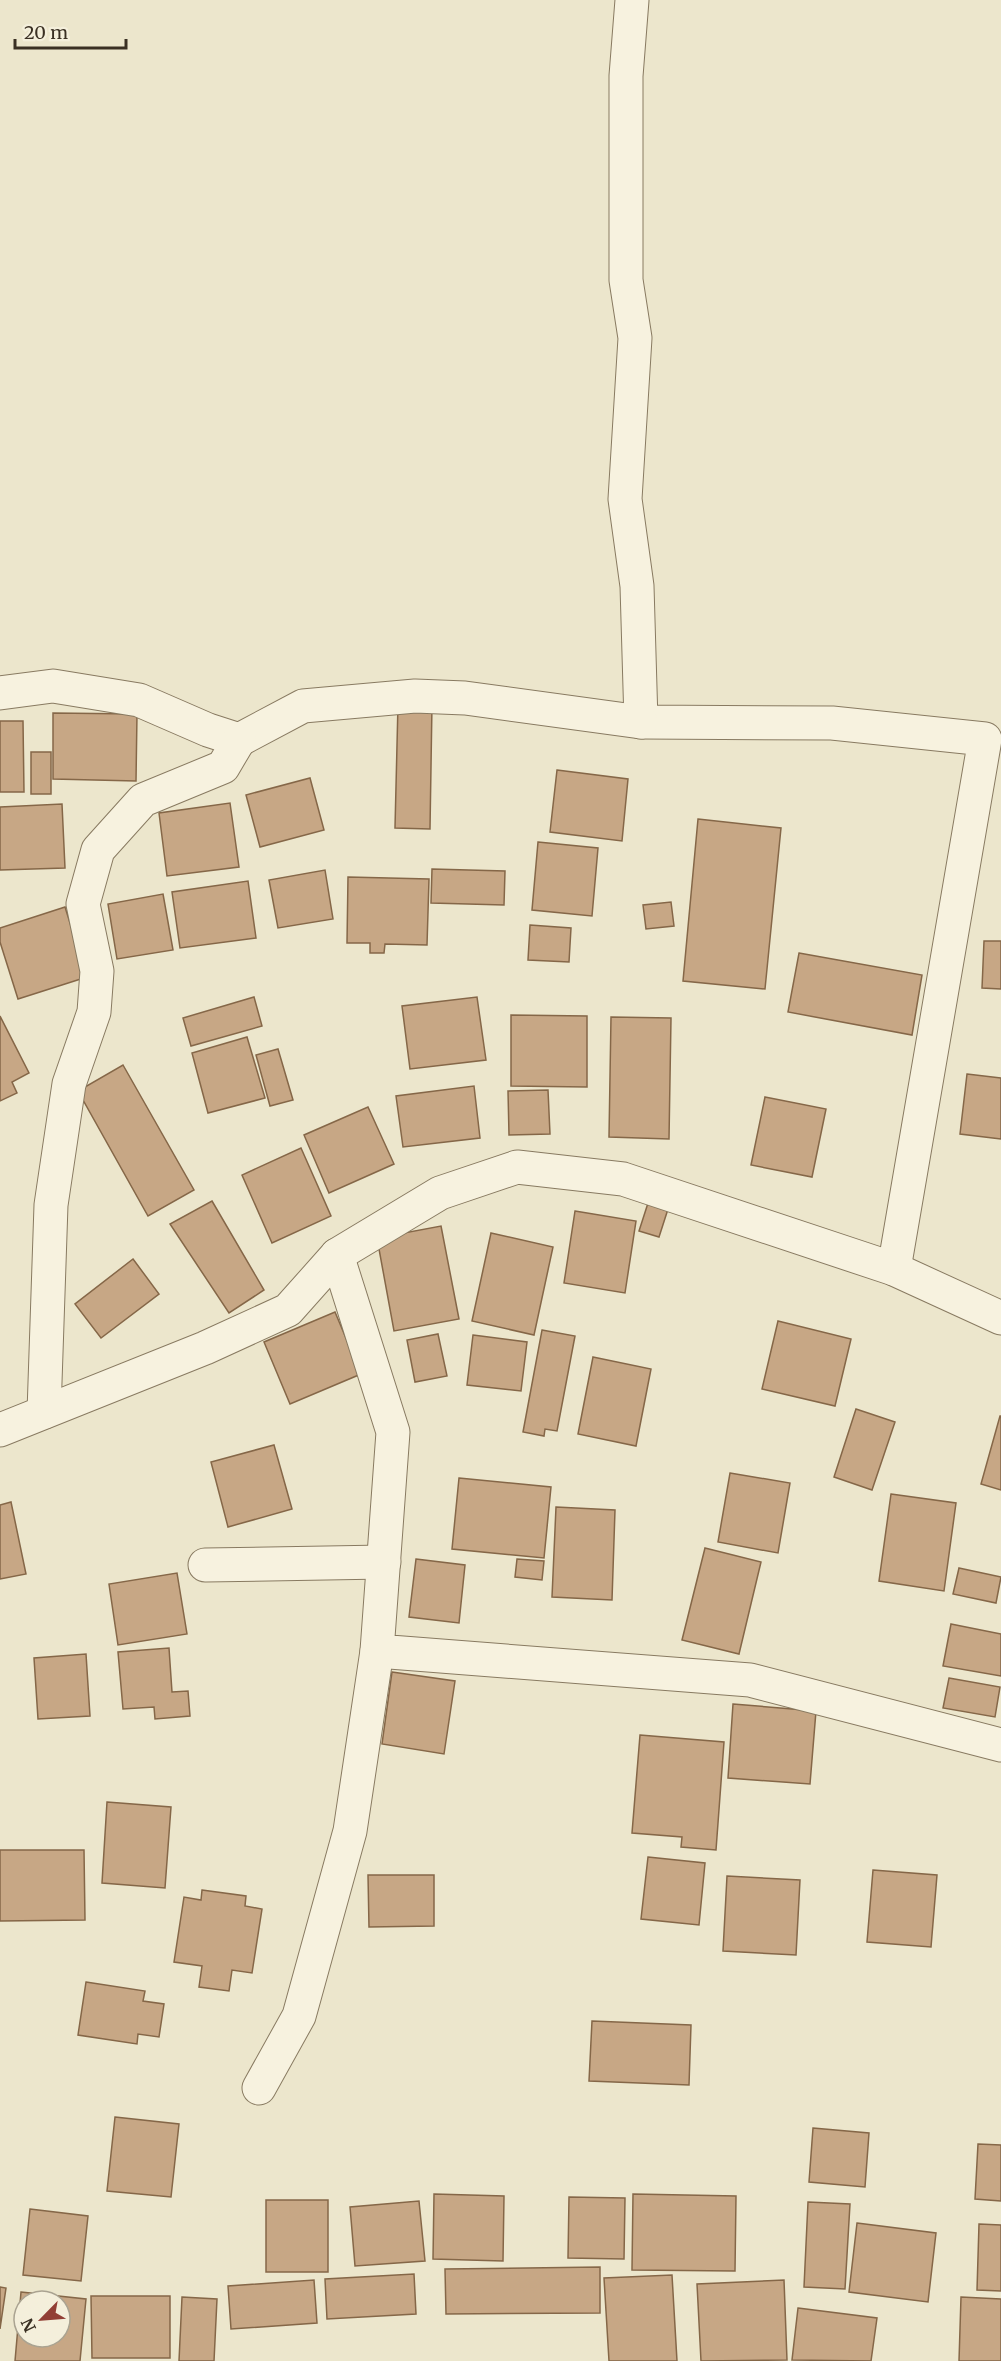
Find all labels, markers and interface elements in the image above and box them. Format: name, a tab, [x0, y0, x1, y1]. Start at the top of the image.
scale bar	[15, 12, 126, 50]
text: 20 m	[24, 21, 68, 44]
north arrow	[12, 2289, 72, 2349]
text: N	[17, 2315, 40, 2335]

